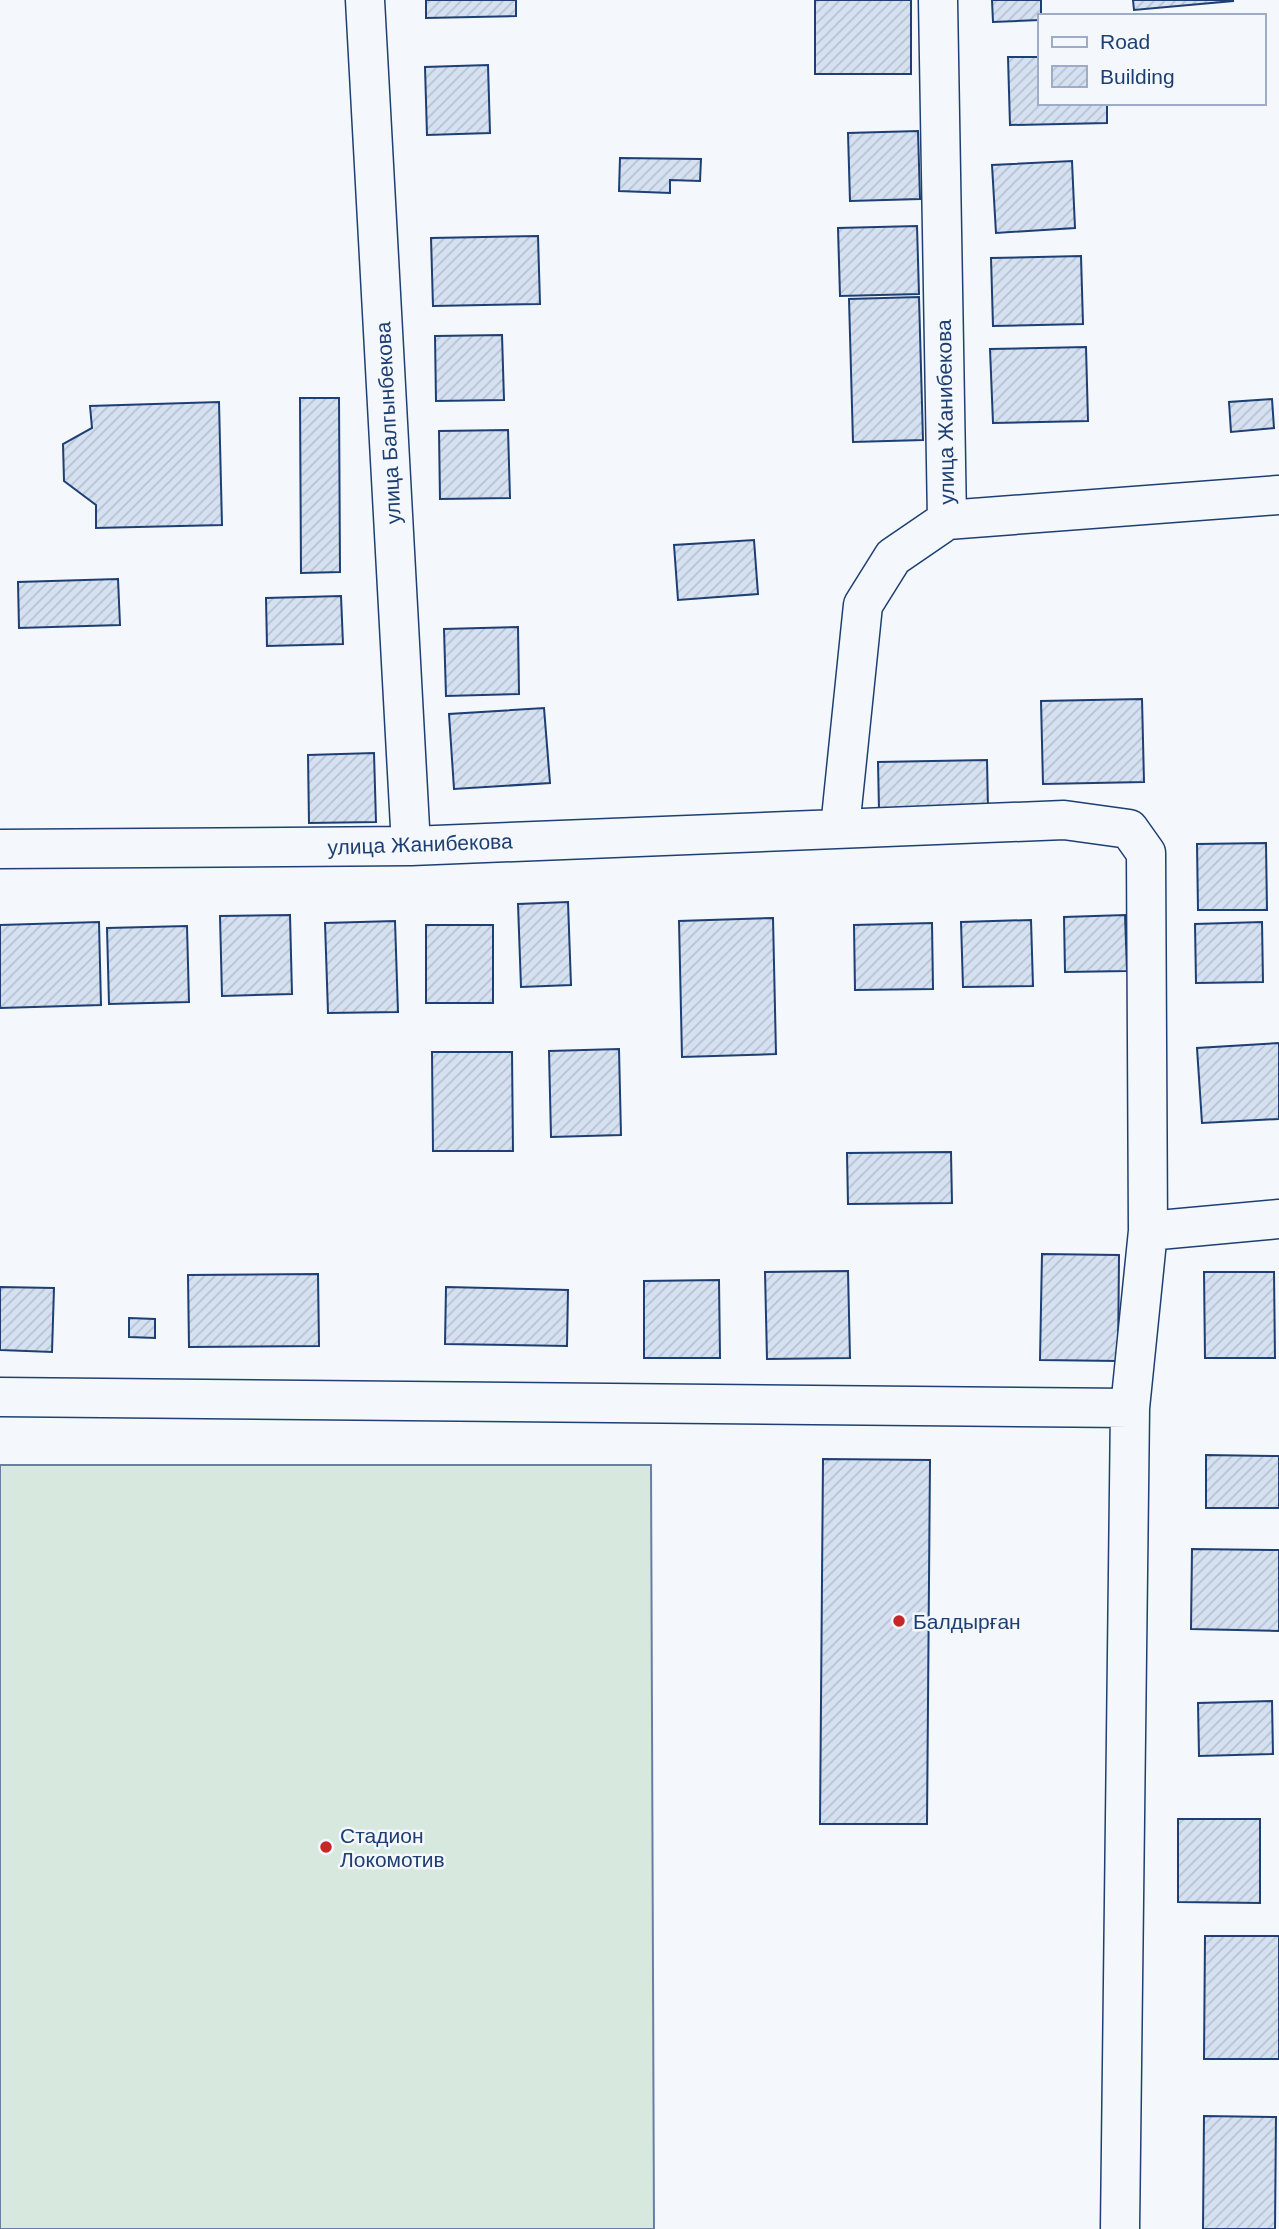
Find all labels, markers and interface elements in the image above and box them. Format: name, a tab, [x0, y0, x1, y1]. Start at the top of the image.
legend	[1038, 14, 1265, 105]
text: Road	[1100, 30, 1150, 53]
text: Building	[1100, 65, 1175, 88]
street label: улица Жанибекова	[932, 319, 958, 505]
street label: улица Балгынбекова	[371, 321, 405, 525]
street label: улица Жанибекова	[327, 829, 513, 859]
place label: Балдырған	[913, 1610, 1021, 1633]
marker: Балдырған	[891, 1613, 907, 1629]
place label: Стадион Локомотив	[340, 1824, 445, 1871]
marker: Стадион Локомотив	[318, 1839, 334, 1855]

